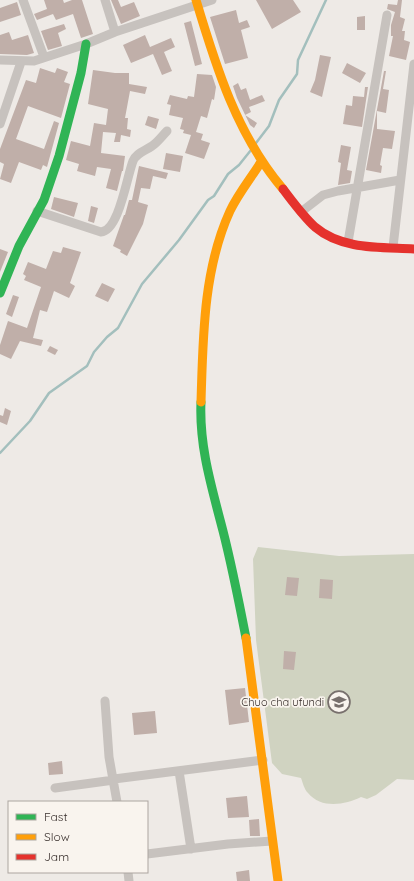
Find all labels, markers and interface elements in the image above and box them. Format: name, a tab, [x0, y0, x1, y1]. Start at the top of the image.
school or university icon: Chuo cha ufundi	[326, 689, 352, 715]
place label: Chuo cha ufundi	[241, 695, 324, 709]
legend	[8, 801, 148, 873]
text: Fast	[44, 809, 68, 824]
text: Slow	[44, 829, 70, 844]
text: Jam	[44, 849, 69, 864]

